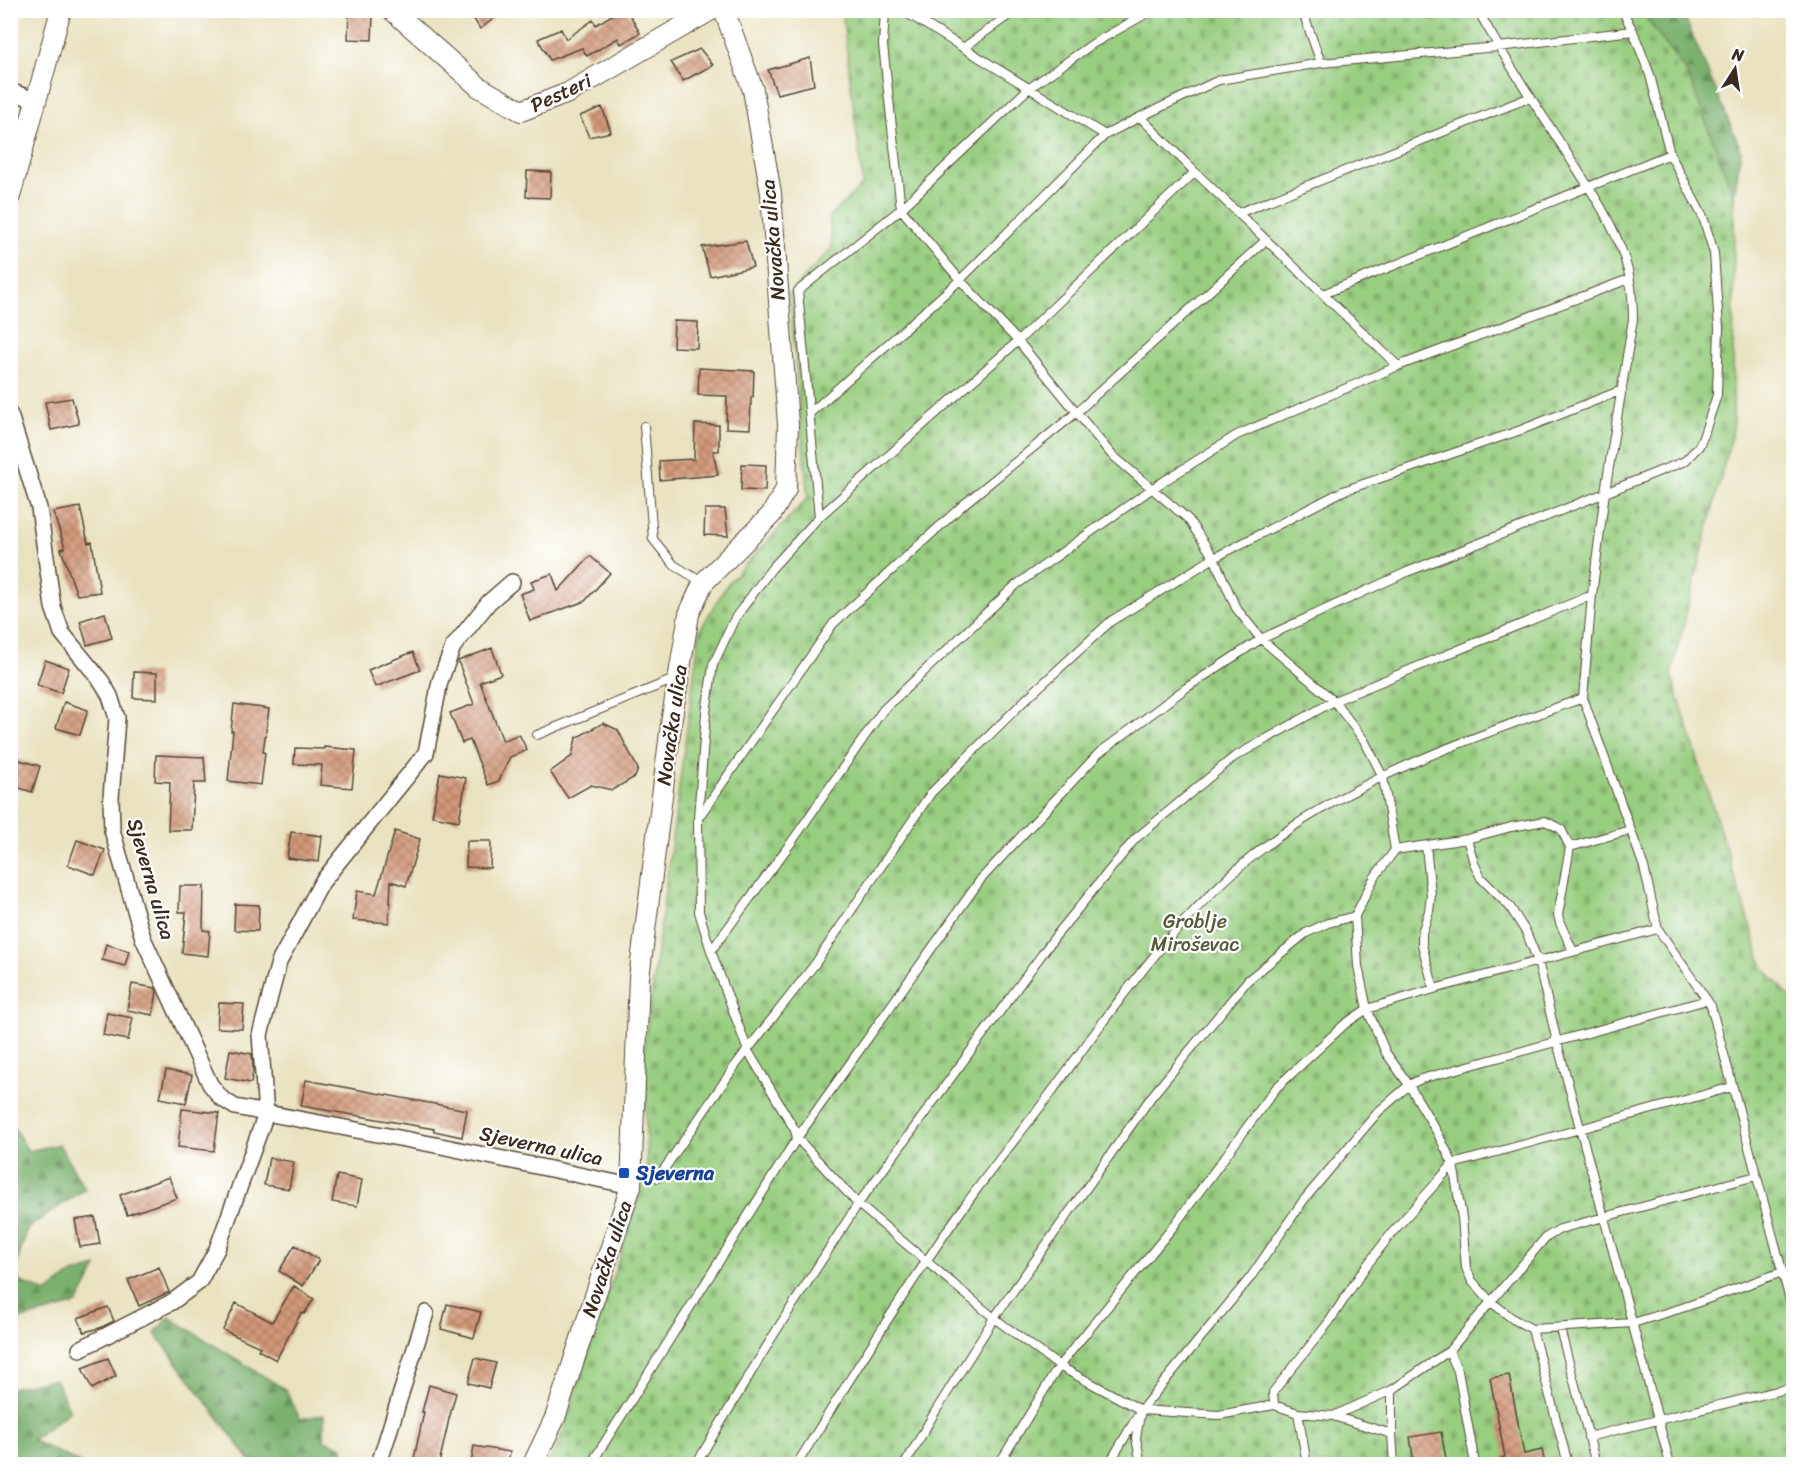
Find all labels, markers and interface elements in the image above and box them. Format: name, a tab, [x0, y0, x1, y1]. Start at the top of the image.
north arrow	[1705, 39, 1765, 99]
text: N	[1729, 39, 1747, 70]
street label: Pesteri	[524, 63, 598, 122]
street label: Novačka ulica	[750, 178, 796, 302]
street label: Novačka ulica	[646, 663, 698, 787]
street label: Sjeverna ulica	[117, 814, 185, 944]
park label: Groblje Miroševac	[1151, 904, 1239, 962]
street label: Sjeverna ulica	[476, 1116, 606, 1176]
place label: Sjeverna	[635, 1156, 715, 1191]
marker: Sjeverna	[617, 1166, 631, 1180]
street label: Novačka ulica	[572, 1196, 642, 1322]

